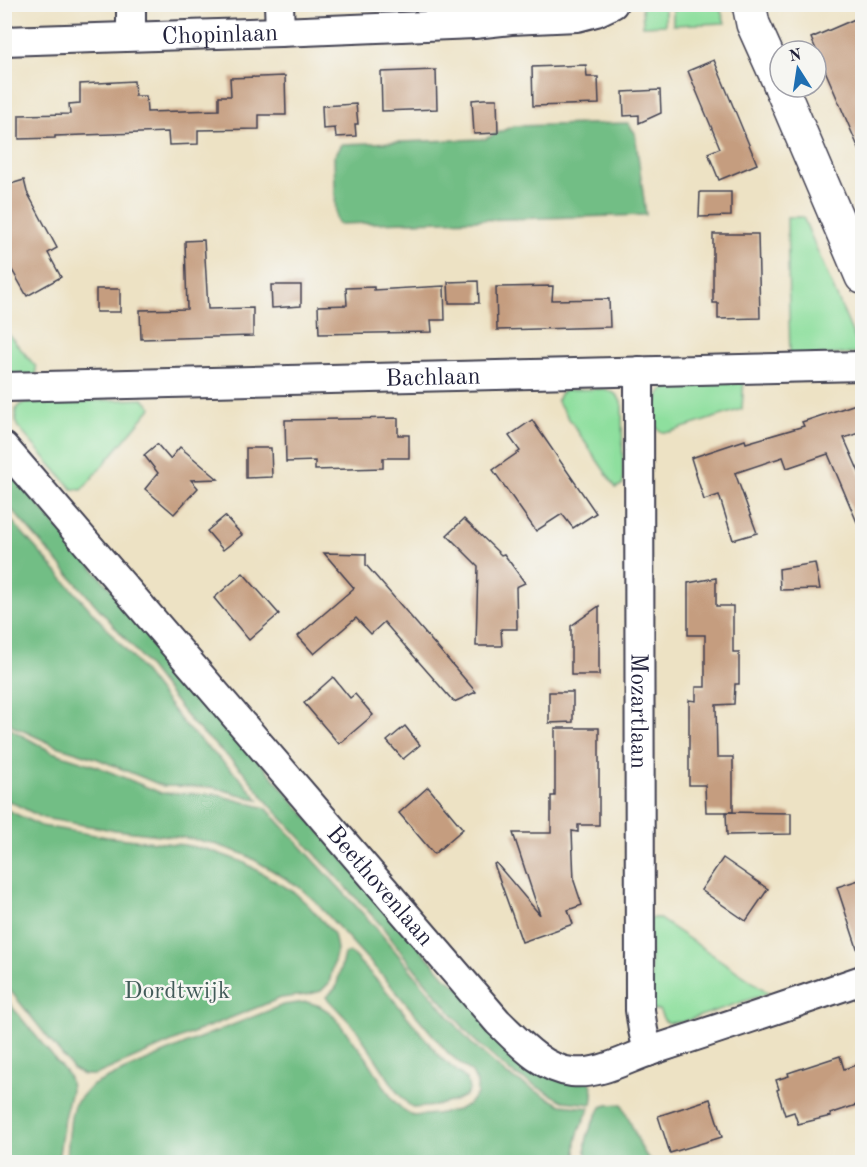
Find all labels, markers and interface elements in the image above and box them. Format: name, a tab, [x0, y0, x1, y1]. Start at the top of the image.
street label: Chopinlaan	[162, 22, 278, 50]
north arrow	[768, 39, 828, 99]
text: N	[788, 47, 804, 65]
street label: Bachlaan	[385, 365, 481, 392]
street label: Mozartlaan	[625, 653, 650, 769]
street label: Beethovenlaan	[321, 822, 437, 951]
park label: Dordtwijk	[124, 980, 230, 1004]

